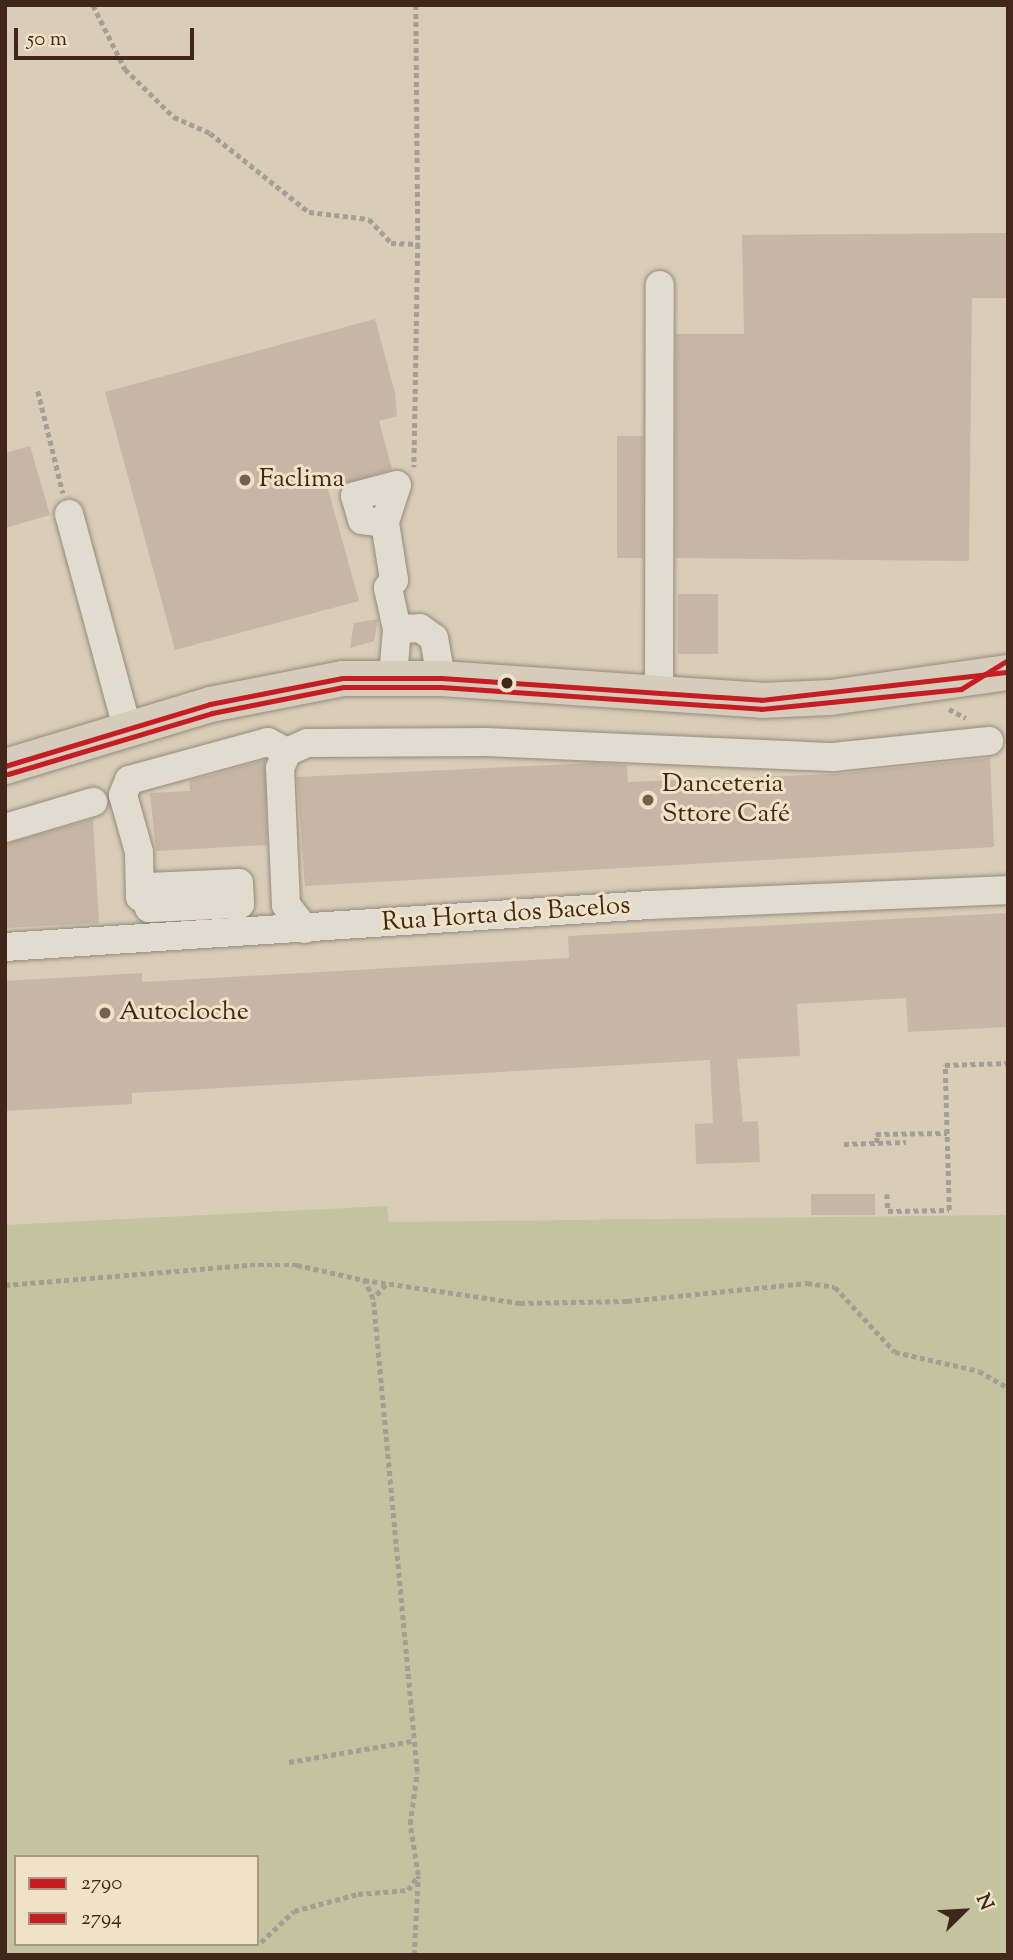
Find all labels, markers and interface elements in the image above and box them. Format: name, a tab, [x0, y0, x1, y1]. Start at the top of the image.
scale bar	[18, 14, 198, 58]
text: 50 m	[27, 25, 67, 55]
place label: Faclima	[259, 464, 344, 496]
marker: Faclima	[237, 472, 253, 488]
unlabelled marker	[500, 676, 514, 690]
place label: Danceteria Sttore Café	[662, 769, 790, 830]
marker: Danceteria Sttore Café	[640, 792, 656, 808]
street label: Rua Horta dos Bacelos	[381, 891, 631, 939]
place label: Autocloche	[119, 997, 249, 1029]
marker: Autocloche	[97, 1005, 113, 1021]
legend	[14, 1855, 259, 1946]
text: 2790	[81, 1869, 122, 1899]
north arrow	[929, 1876, 999, 1946]
text: N	[968, 1890, 999, 1915]
text: 2794	[81, 1904, 122, 1934]

